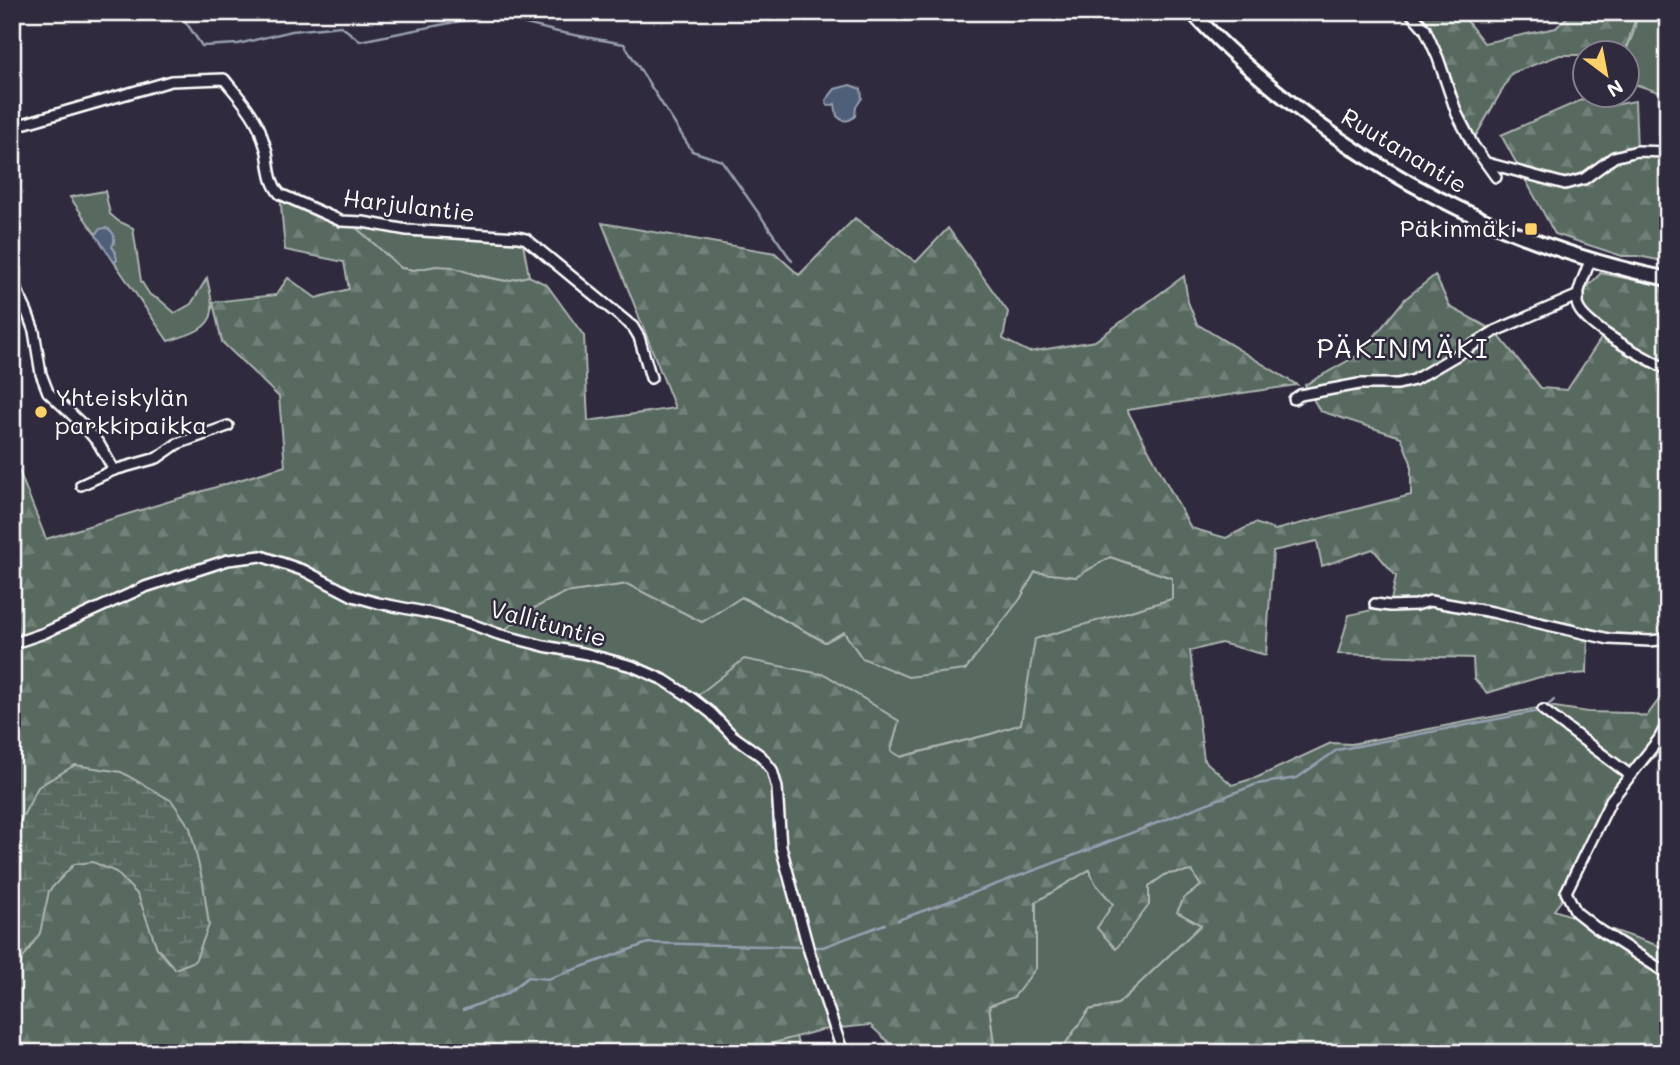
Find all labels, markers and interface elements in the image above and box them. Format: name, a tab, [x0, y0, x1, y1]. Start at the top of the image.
north arrow	[1572, 38, 1642, 108]
text: N	[1603, 74, 1628, 103]
street label: Ruutanantie	[1336, 100, 1473, 199]
street label: Harjulantie	[342, 181, 477, 228]
place label: Päkinmäki	[1400, 212, 1517, 243]
marker: Päkinmäki	[1523, 221, 1539, 237]
district label: PÄKINMÄKI	[1316, 329, 1490, 365]
place label: Yhteiskylän parkkipaikka	[55, 381, 207, 440]
marker: Yhteiskylän parkkipaikka	[33, 404, 49, 420]
street label: Vallituntie	[487, 592, 610, 653]

